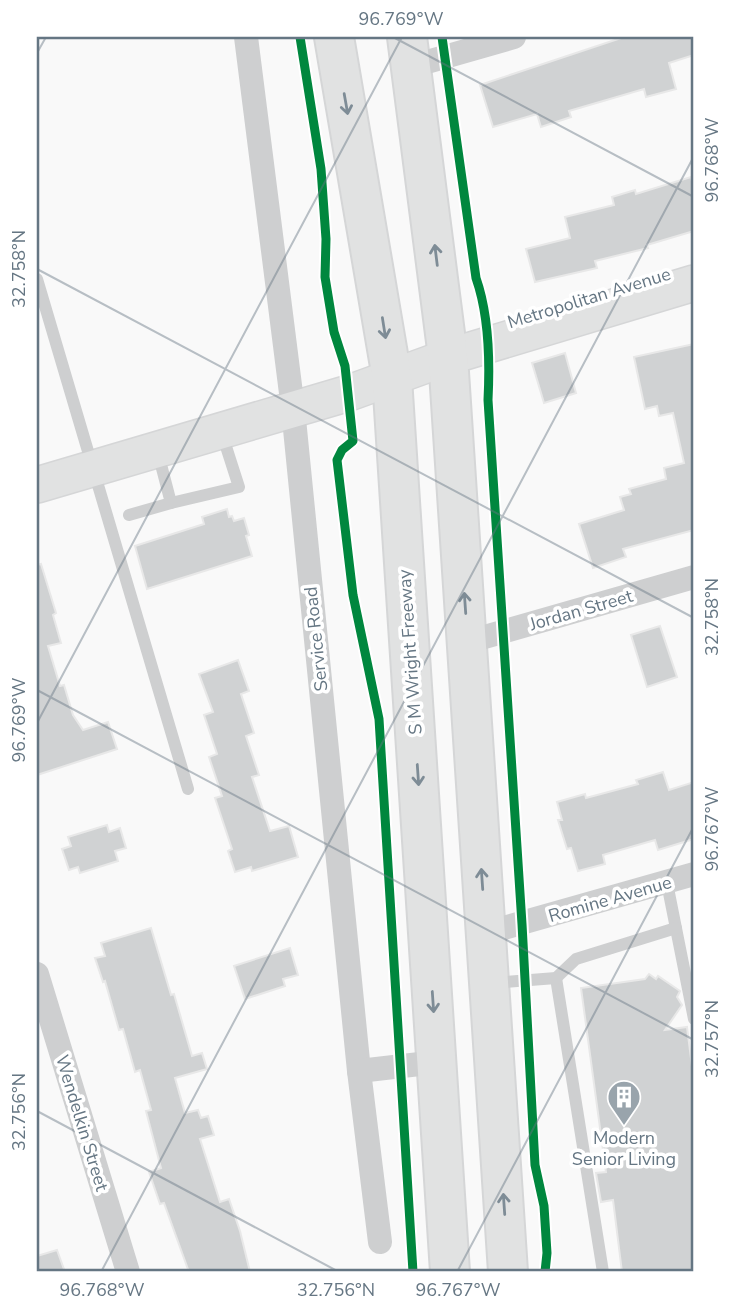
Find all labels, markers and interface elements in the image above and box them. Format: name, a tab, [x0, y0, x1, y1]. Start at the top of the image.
text: 96.769°W	[359, 7, 444, 31]
one-way arrow	[340, 92, 353, 115]
text: 96.768°W	[700, 117, 724, 202]
text: 32.758°N	[7, 230, 31, 308]
one-way arrow	[429, 244, 442, 267]
street label: Metropolitan Avenue	[504, 262, 674, 334]
one-way arrow	[378, 316, 391, 339]
street label: S M Wright Freeway	[392, 568, 428, 735]
text: 32.758°N	[700, 578, 724, 656]
street label: Jordan Street	[526, 584, 636, 636]
street label: Service Road	[299, 585, 333, 693]
one-way arrow	[458, 593, 471, 615]
text: 96.769°W	[7, 677, 31, 762]
one-way arrow	[412, 763, 425, 786]
text: 96.767°W	[700, 786, 724, 871]
one-way arrow	[476, 868, 489, 891]
street label: Romine Avenue	[546, 870, 674, 928]
one-way arrow	[427, 990, 440, 1013]
text: 32.757°N	[700, 1000, 724, 1078]
street label: Wendelkin Street	[50, 1052, 114, 1195]
text: 32.756°N	[7, 1073, 31, 1151]
building icon: Modern Senior Living	[605, 1078, 643, 1127]
place label: Modern Senior Living	[572, 1126, 676, 1171]
one-way arrow	[497, 1193, 510, 1216]
text: 96.768°W	[60, 1278, 145, 1302]
text: 32.756°N	[297, 1278, 375, 1302]
text: 96.767°W	[416, 1278, 501, 1302]

